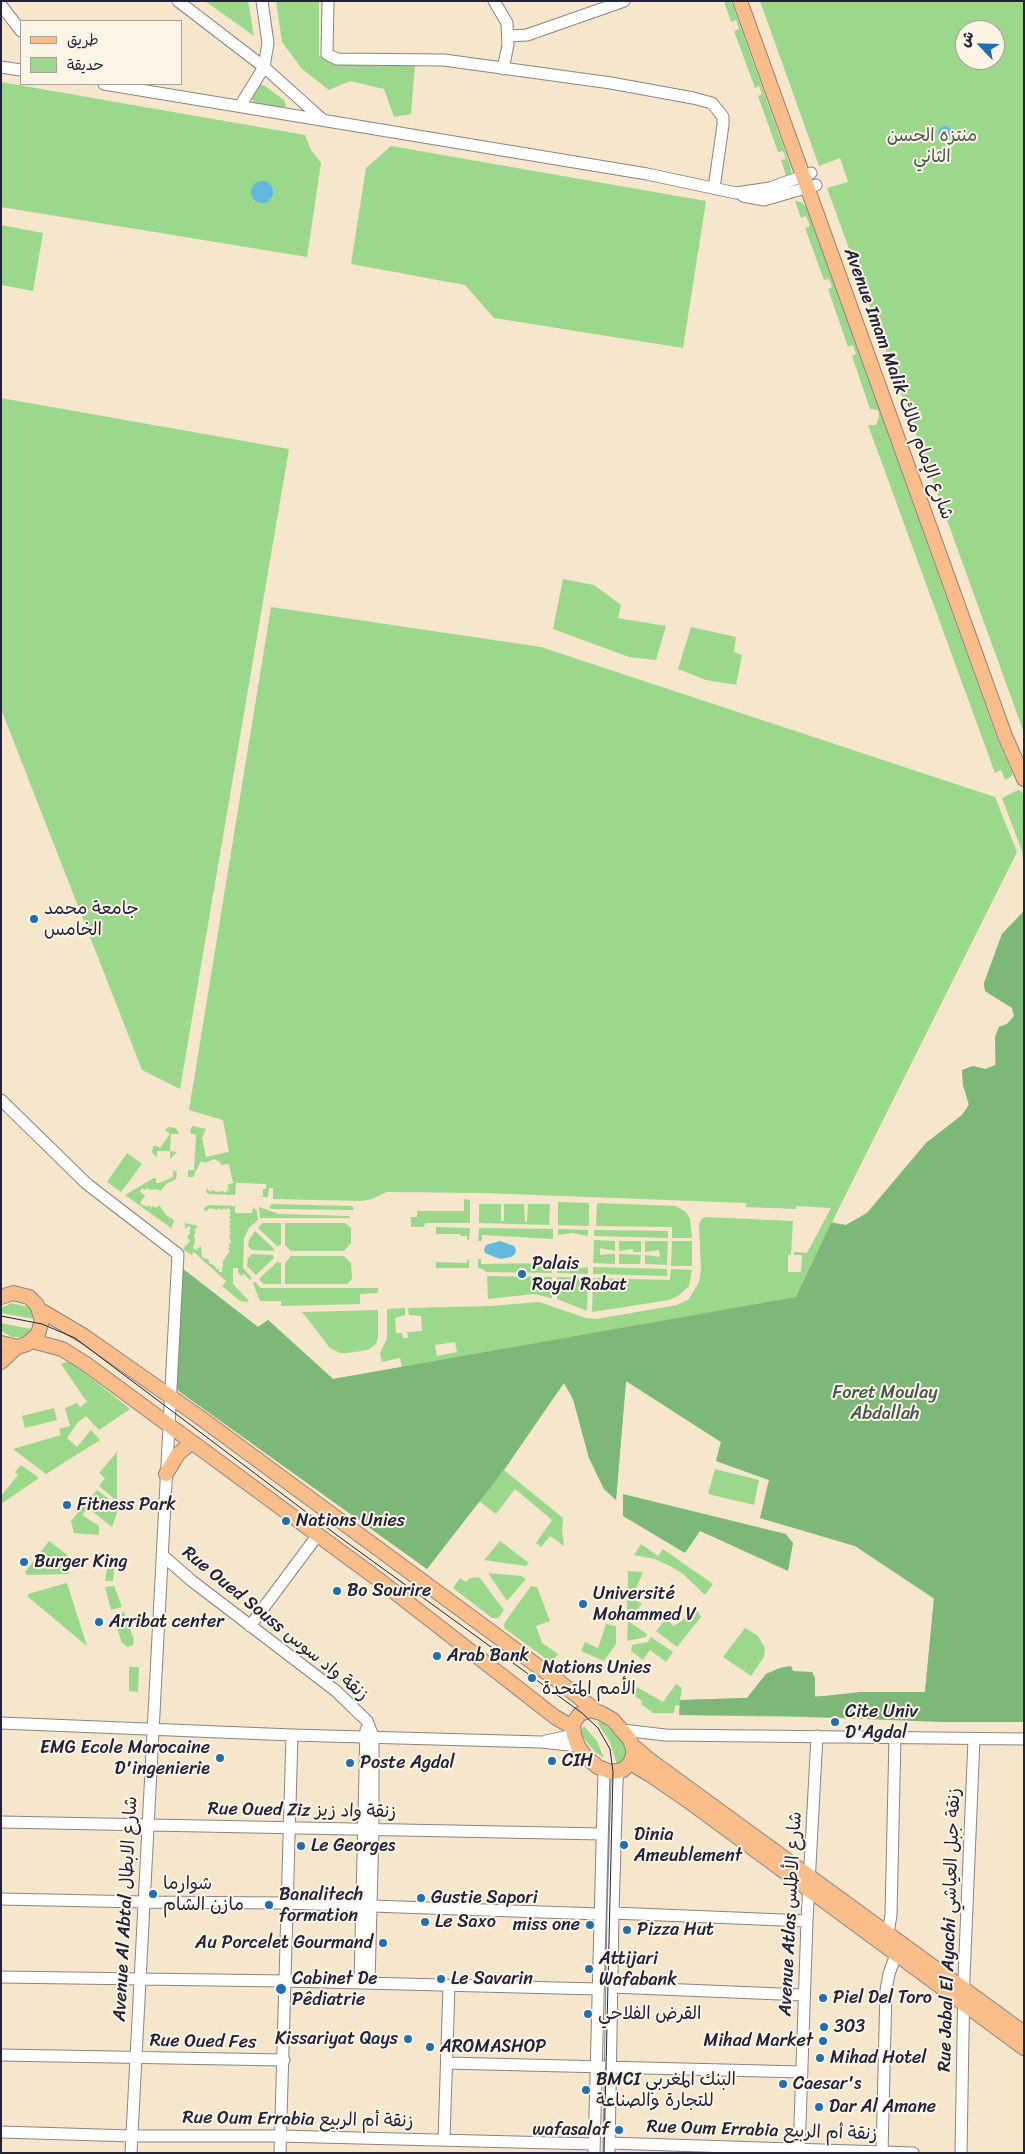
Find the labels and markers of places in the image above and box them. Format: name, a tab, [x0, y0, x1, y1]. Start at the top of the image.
place label: جامعة محمد الخامس	[44, 898, 139, 941]
marker: جامعة محمد الخامس	[28, 913, 40, 925]
place label: Palais Royal Rabat	[532, 1253, 627, 1296]
marker: Palais Royal Rabat	[516, 1268, 528, 1280]
place label: Fitness Park	[77, 1494, 176, 1516]
marker: Fitness Park	[61, 1499, 73, 1511]
place label: Nations Unies	[296, 1510, 405, 1532]
marker: Nations Unies	[280, 1515, 292, 1527]
place label: Burger King	[34, 1551, 127, 1573]
marker: Burger King	[18, 1556, 30, 1568]
place label: Bo Sourire	[347, 1580, 431, 1602]
place label: Université Mohammed V	[593, 1583, 696, 1626]
marker: Bo Sourire	[331, 1585, 343, 1597]
marker: Université Mohammed V	[577, 1598, 589, 1610]
place label: Arribat center	[109, 1611, 224, 1633]
marker: Arribat center	[93, 1616, 105, 1628]
place label: Arab Bank	[447, 1645, 529, 1667]
marker: Arab Bank	[431, 1650, 443, 1662]
place label: Nations Unies الأمم المتحدة	[542, 1657, 651, 1700]
marker: Nations Unies الأمم المتحدة	[526, 1672, 538, 1684]
place label: Cite Univ D'Agdal	[845, 1701, 918, 1744]
marker: Cite Univ D'Agdal	[829, 1716, 841, 1728]
place label: EMG Ecole Marocaine D'ingenierie	[40, 1737, 210, 1780]
place label: CIH	[562, 1750, 593, 1772]
marker: EMG Ecole Marocaine D'ingenierie	[214, 1752, 226, 1764]
place label: Poste Agdal	[360, 1752, 455, 1774]
marker: CIH	[546, 1755, 558, 1767]
marker: Poste Agdal	[344, 1757, 356, 1769]
place label: Dinia Ameublement	[634, 1824, 742, 1866]
place label: Le Georges	[311, 1835, 395, 1857]
marker: Dinia Ameublement	[618, 1839, 630, 1851]
marker: Le Georges	[295, 1840, 307, 1852]
place label: شوارما مازن الشام	[163, 1873, 244, 1916]
place label: Banalitech formation	[279, 1884, 363, 1926]
place label: Gustie Sapori	[431, 1887, 538, 1909]
marker: شوارما مازن الشام	[147, 1888, 159, 1900]
marker: Gustie Sapori	[415, 1892, 427, 1904]
marker: Banalitech formation	[263, 1899, 275, 1911]
place label: Le Saxo	[435, 1911, 496, 1933]
place label: miss one	[513, 1914, 580, 1936]
marker: Le Saxo	[419, 1916, 431, 1928]
marker: miss one	[584, 1919, 596, 1931]
place label: Pizza Hut	[637, 1919, 714, 1941]
marker: Pizza Hut	[621, 1924, 633, 1936]
place label: Au Porcelet Gourmand	[195, 1932, 373, 1954]
marker: Au Porcelet Gourmand	[377, 1937, 389, 1949]
place label: Attijari Wafabank	[599, 1948, 677, 1990]
marker: Attijari Wafabank	[583, 1963, 595, 1975]
place label: Cabinet De Pêdiatrie	[292, 1968, 377, 2010]
place label: Le Savarin	[451, 1968, 533, 1990]
marker: Le Savarin	[435, 1973, 447, 1985]
marker: Cabinet De Pêdiatrie	[274, 1982, 288, 1996]
place label: Piel Del Toro	[833, 1987, 932, 2009]
marker: Piel Del Toro	[817, 1992, 829, 2004]
place label: القرض الفلاحي	[598, 2003, 701, 2025]
marker: القرض الفلاحي	[582, 2008, 594, 2020]
place label: 303	[834, 2016, 865, 2038]
marker: 303	[818, 2021, 830, 2033]
place label: Kissariyat Qays	[275, 2028, 398, 2050]
place label: Mihad Market	[704, 2030, 813, 2052]
marker: Kissariyat Qays	[402, 2033, 414, 2045]
marker: Mihad Market	[817, 2035, 829, 2047]
place label: AROMASHOP	[440, 2036, 546, 2058]
marker: AROMASHOP	[424, 2041, 436, 2053]
place label: Mihad Hotel	[830, 2047, 926, 2069]
marker: Mihad Hotel	[814, 2052, 826, 2064]
place label: BMCI البنك المغربي للتجارة والصناعة	[596, 2069, 736, 2112]
place label: Caesar's	[793, 2073, 861, 2095]
marker: Caesar's	[777, 2078, 789, 2090]
marker: BMCI البنك المغربي للتجارة والصناعة	[580, 2084, 592, 2096]
place label: Dar Al Amane	[829, 2096, 936, 2118]
marker: Dar Al Amane	[813, 2101, 825, 2113]
place label: wafasalaf	[532, 2119, 609, 2141]
marker: wafasalaf	[613, 2124, 625, 2136]

